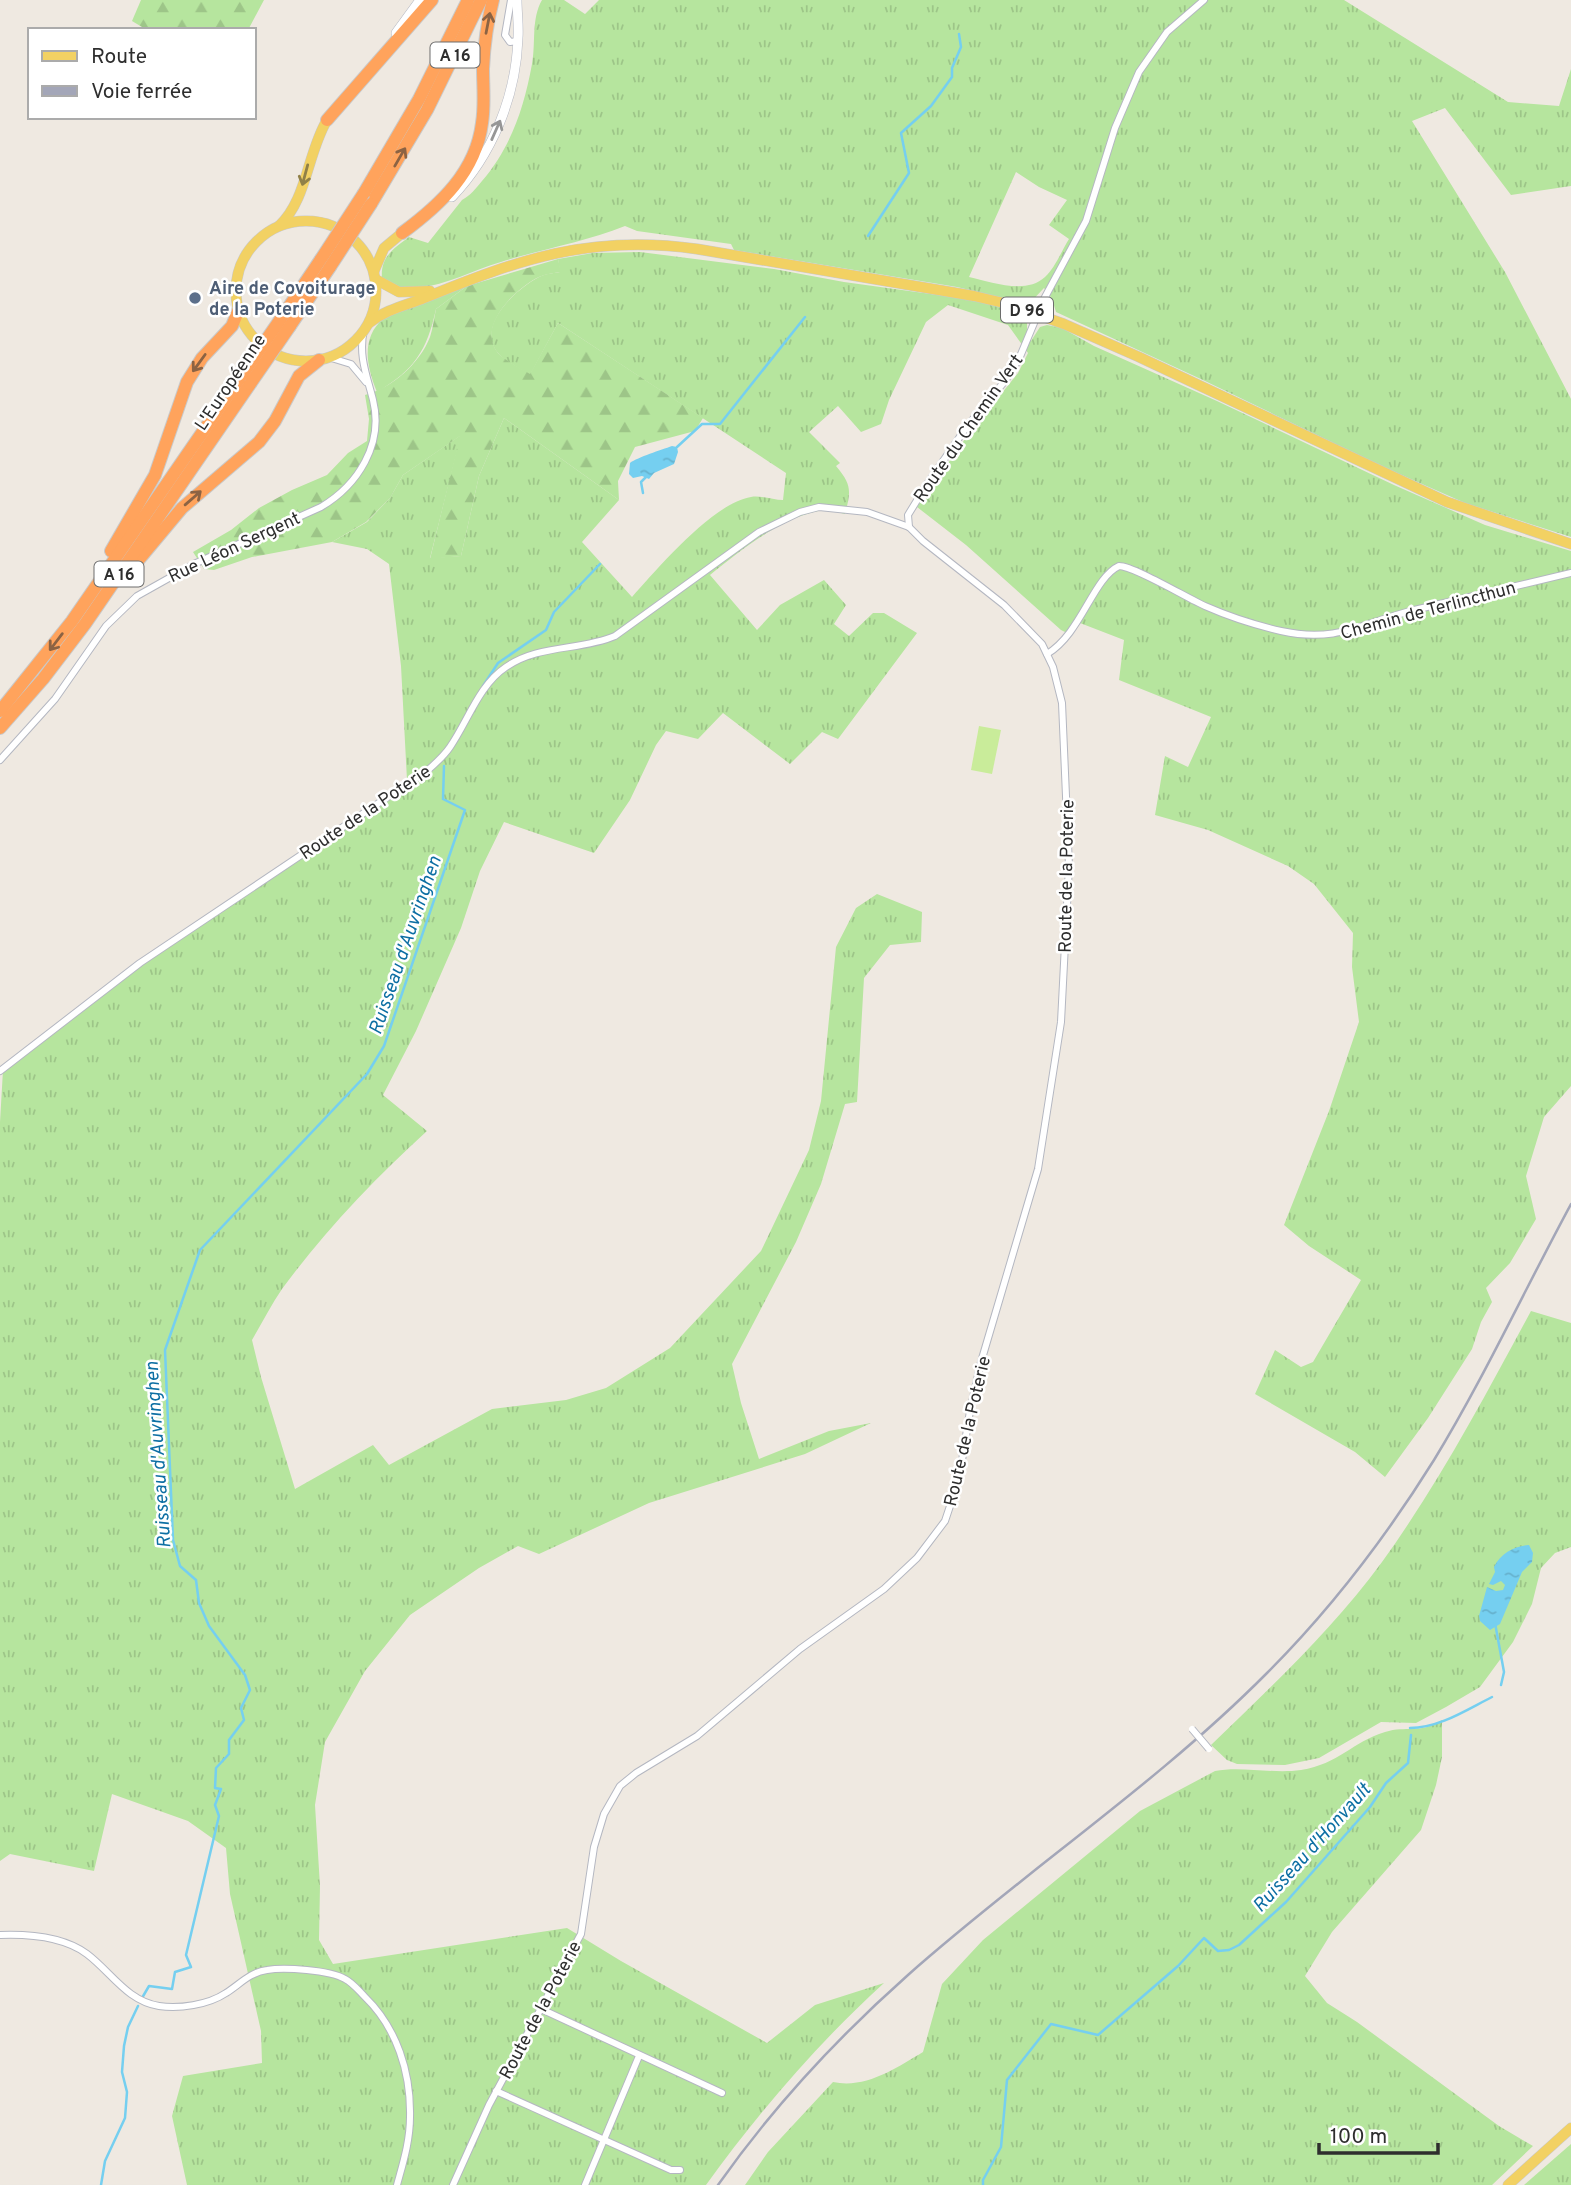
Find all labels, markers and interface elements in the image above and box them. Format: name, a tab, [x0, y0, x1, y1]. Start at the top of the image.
one-way arrow	[482, 13, 496, 35]
legend	[28, 28, 256, 119]
road number: A 16	[430, 42, 480, 68]
text: Route	[91, 44, 147, 71]
text: Voie ferrée	[91, 79, 192, 106]
one-way arrow	[490, 120, 503, 142]
one-way arrow	[393, 148, 407, 168]
one-way arrow	[298, 163, 311, 186]
place label: Aire de Covoiturage de la Poterie	[209, 278, 376, 322]
marker: Aire de Covoiturage de la Poterie	[187, 290, 203, 306]
road number: D 96	[1001, 298, 1053, 322]
street label: L'Européenne	[190, 330, 272, 436]
street label: Route du Chemin Vert	[909, 350, 1029, 508]
one-way arrow	[192, 353, 206, 372]
one-way arrow	[184, 490, 202, 506]
street label: Rue Léon Sergent	[165, 508, 304, 589]
road number: A 16	[94, 562, 144, 586]
street label: Chemin de Terlincthun	[1338, 577, 1519, 646]
one-way arrow	[49, 632, 64, 651]
street label: Route de la Poterie	[296, 761, 436, 866]
street label: Route de la Poterie	[1055, 799, 1080, 953]
water label: Ruisseau d'Auvringhen	[364, 853, 448, 1038]
street label: Route de la Poterie	[940, 1354, 997, 1509]
water label: Ruisseau d'Auvringhen	[140, 1360, 177, 1549]
water label: Ruisseau d'Honvault	[1248, 1778, 1378, 1918]
street label: Route de la Poterie	[495, 1937, 588, 2084]
scale bar	[1319, 2112, 1438, 2156]
text: 100 m	[1330, 2124, 1387, 2151]

